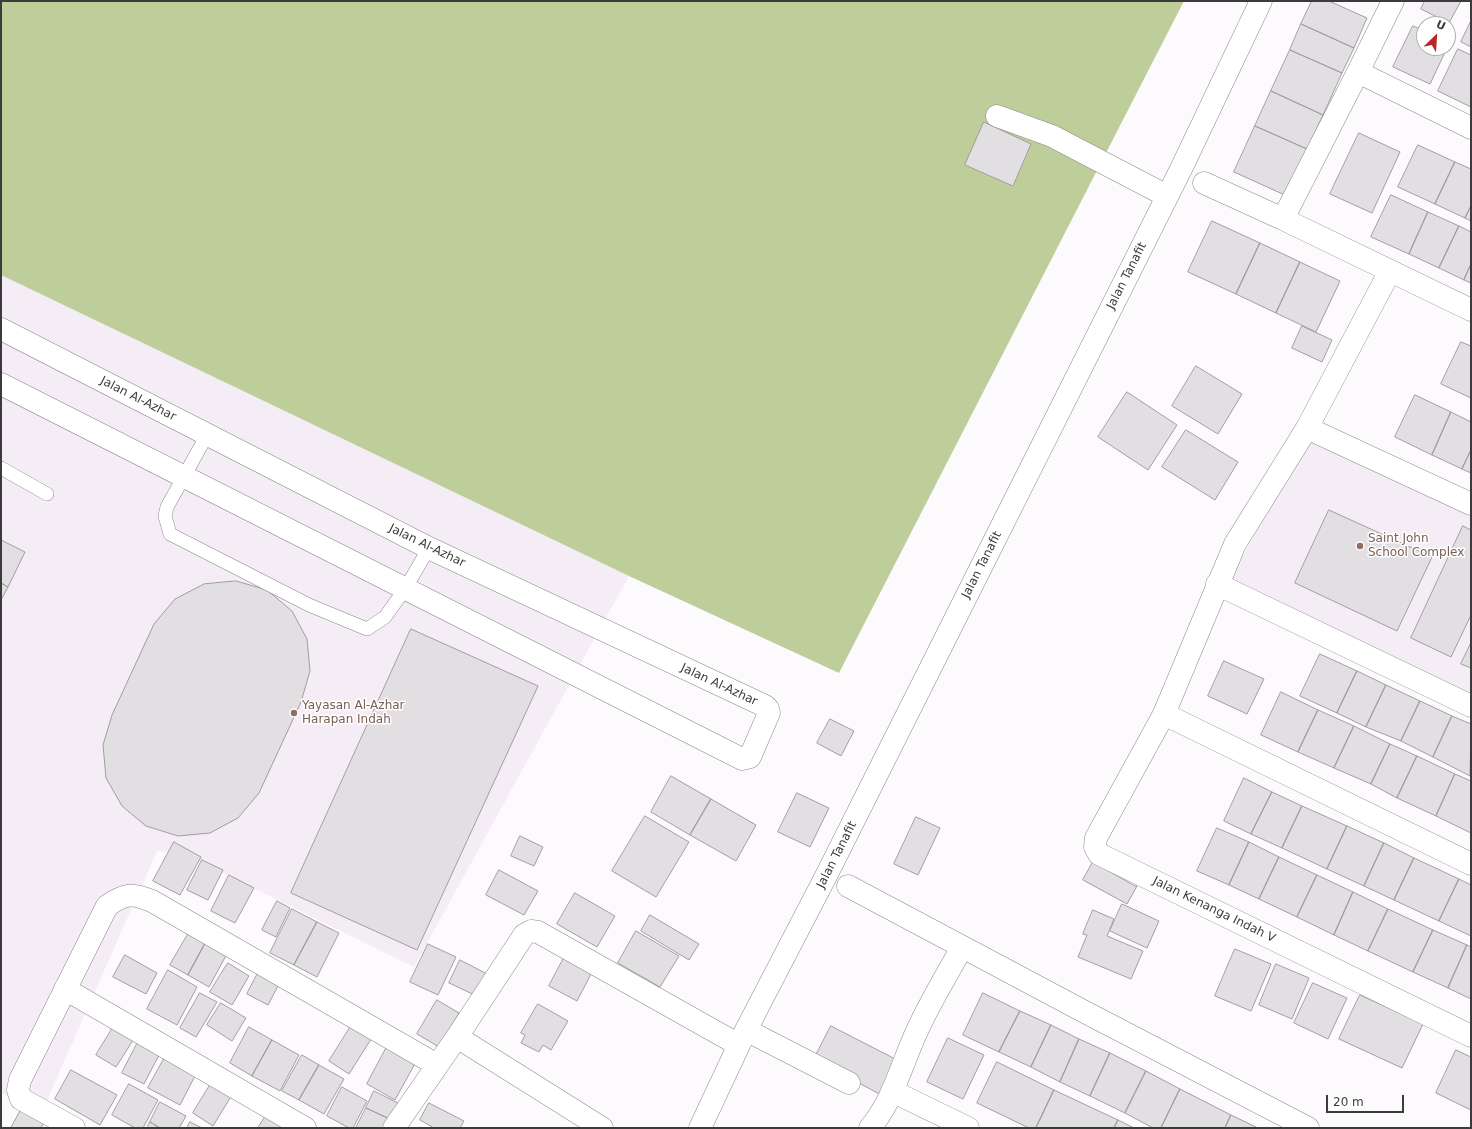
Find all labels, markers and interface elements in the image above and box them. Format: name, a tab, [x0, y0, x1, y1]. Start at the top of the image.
north arrow	[1416, 16, 1456, 56]
text: U	[1434, 18, 1448, 33]
street label: Jalan Tanafit	[1104, 240, 1150, 312]
street label: Jalan Al-Azhar	[98, 374, 178, 424]
street label: Jalan Al-Azhar	[387, 521, 467, 571]
street label: Jalan Tanafit	[959, 529, 1005, 601]
place label: Saint John School Complex	[1368, 532, 1464, 560]
marker: Saint John School Complex	[1355, 541, 1365, 551]
street label: Jalan Al-Azhar	[678, 661, 760, 709]
place label: Yayasan Al-Azhar Harapan Indah	[302, 699, 405, 727]
marker: Yayasan Al-Azhar Harapan Indah	[289, 708, 299, 718]
street label: Jalan Tanafit	[814, 819, 860, 891]
street label: Jalan Kenanga Indah V	[1150, 874, 1278, 946]
scale bar	[1328, 1087, 1406, 1113]
text: 20 m	[1333, 1095, 1364, 1109]

